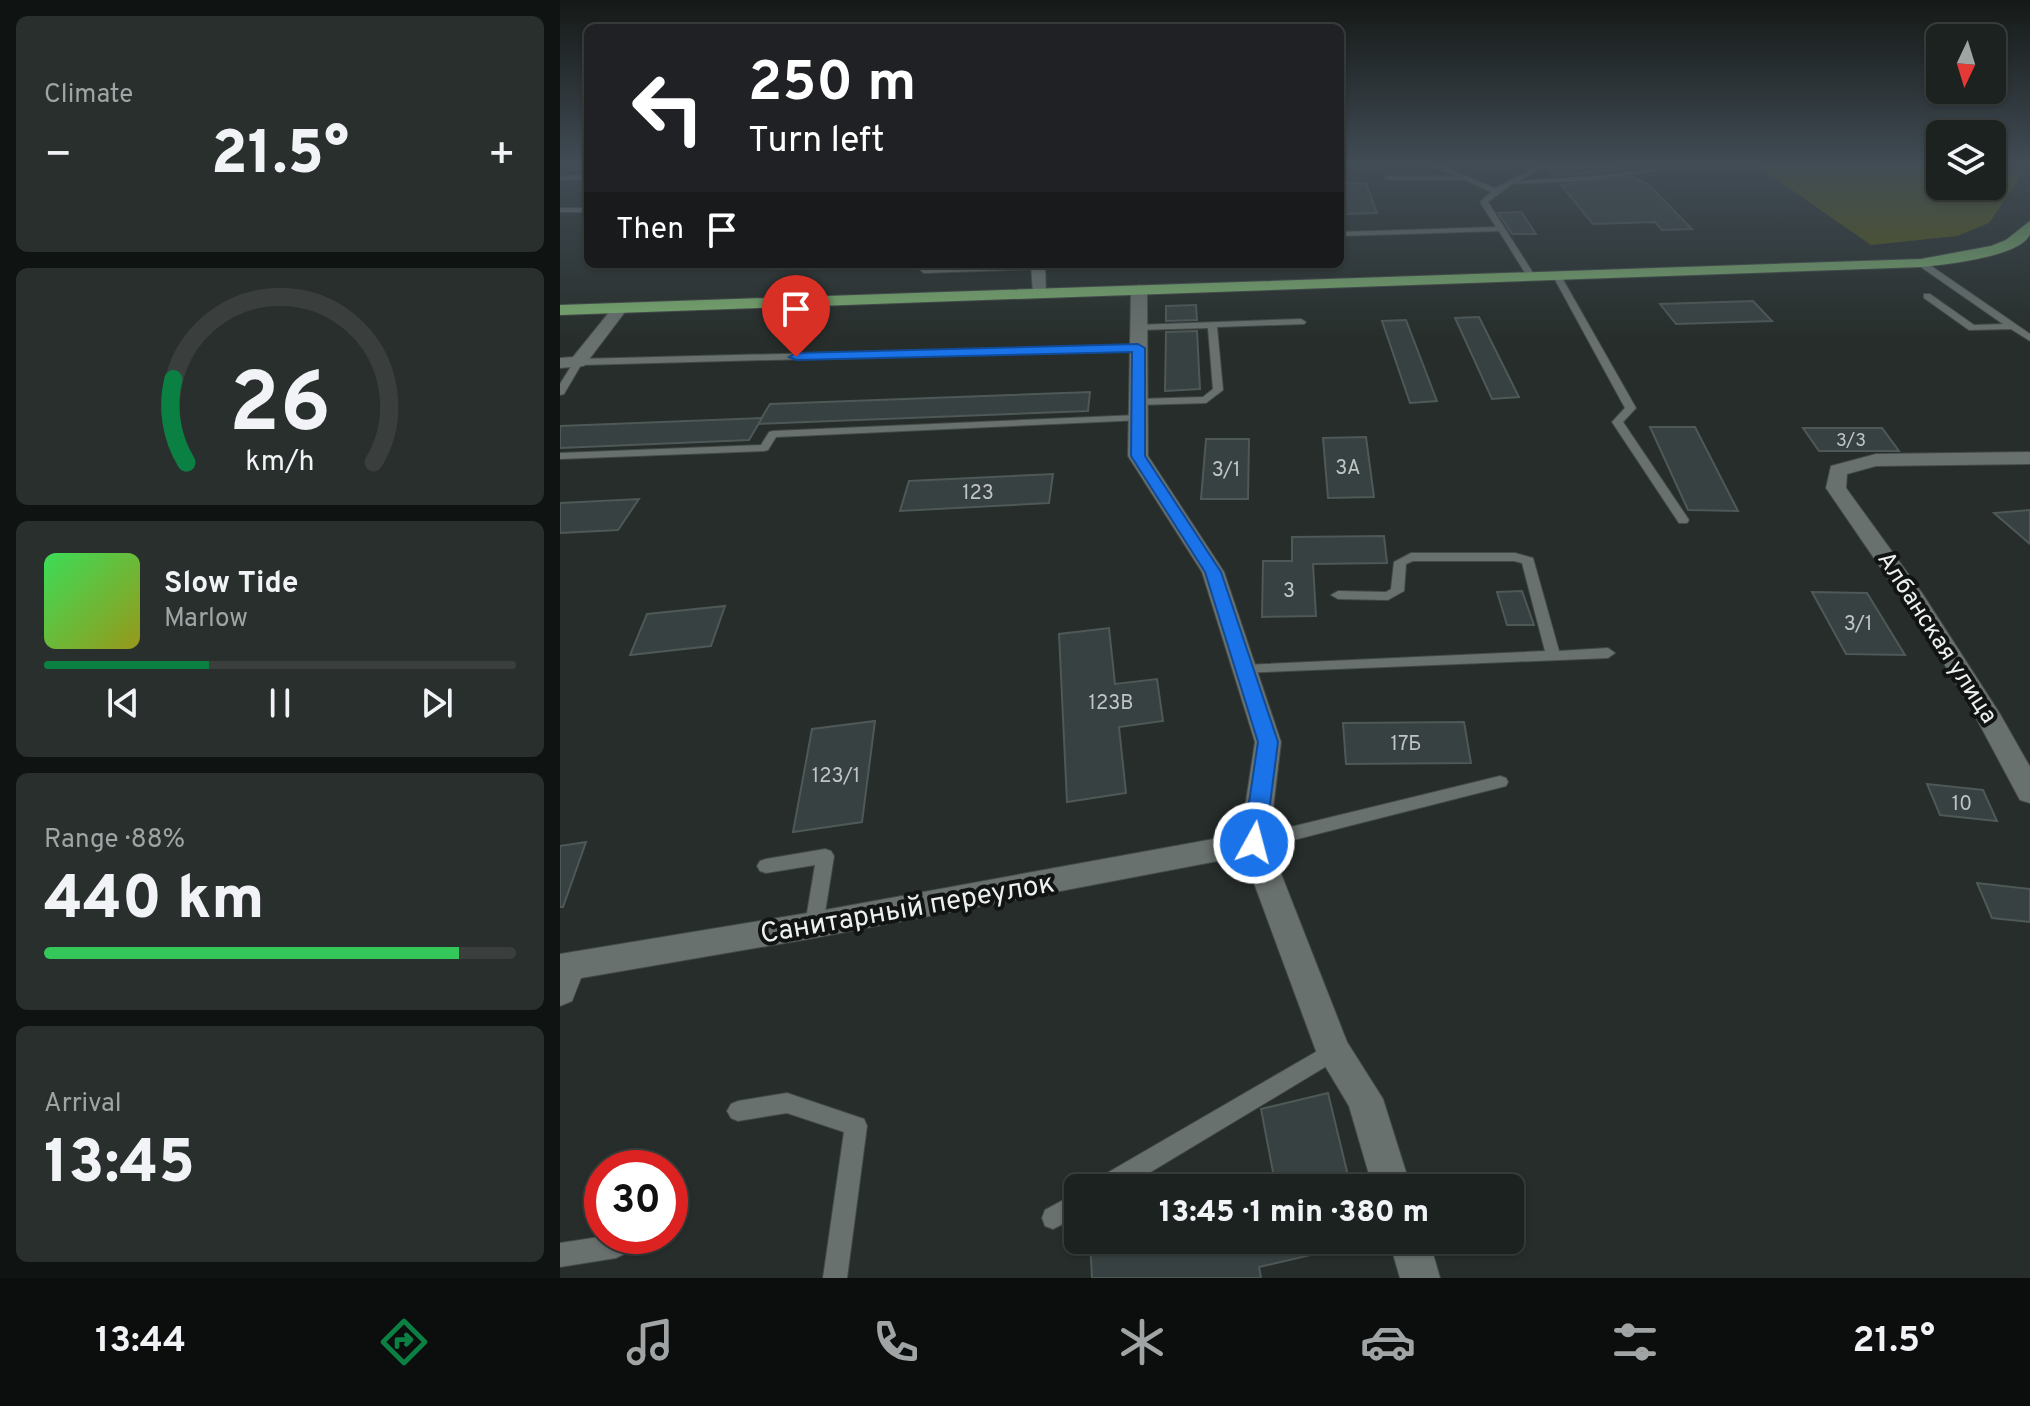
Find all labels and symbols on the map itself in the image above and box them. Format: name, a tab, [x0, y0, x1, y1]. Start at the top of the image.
north arrow	[1926, 24, 2006, 104]
pin	[762, 275, 830, 357]
house number: 3/3	[1836, 430, 1866, 453]
house number: 3А	[1335, 456, 1361, 482]
house number: 3/1	[1212, 458, 1240, 484]
house number: 123	[962, 481, 994, 507]
street label: Албанская улица	[1870, 547, 2003, 730]
house number: 3	[1283, 579, 1295, 605]
house number: 3/1	[1844, 612, 1872, 638]
house number: 123В	[1089, 691, 1133, 717]
house number: 17Б	[1391, 732, 1421, 758]
house number: 123/1	[812, 764, 860, 790]
house number: 10	[1952, 792, 1972, 818]
position arrow	[1212, 801, 1296, 885]
street label: Санитарный переулок	[758, 866, 1057, 954]
speed limit sign: 30	[584, 1150, 688, 1254]

